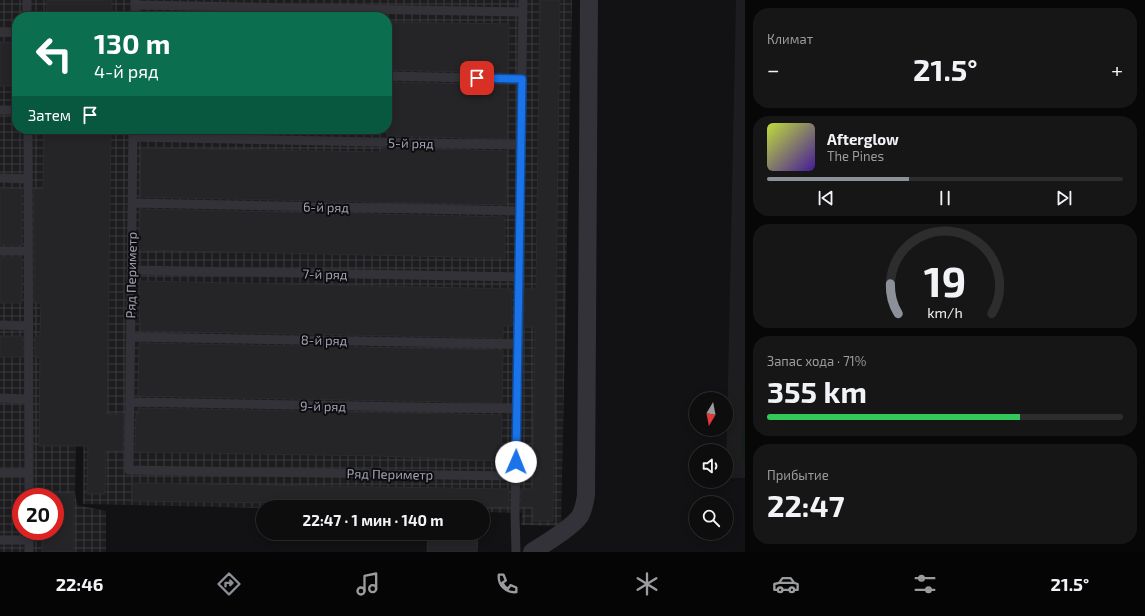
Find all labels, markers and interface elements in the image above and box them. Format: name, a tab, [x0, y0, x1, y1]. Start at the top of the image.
text: 130 m	[94, 26, 170, 60]
icon: left	[28, 28, 80, 80]
text: Климат	[767, 31, 813, 47]
text: 21.5°	[913, 51, 978, 87]
text: −	[767, 56, 780, 82]
text: +	[1111, 56, 1123, 82]
text: 4-й ряд	[94, 60, 159, 82]
pin	[460, 61, 494, 95]
icon: arrive	[466, 67, 488, 89]
icon: arrive	[79, 104, 101, 126]
text: Затем	[28, 106, 71, 124]
text: Afterglow	[827, 130, 899, 148]
street label: 5-й ряд	[388, 135, 434, 151]
text: The Pines	[827, 148, 884, 164]
icon: previous	[815, 187, 837, 209]
icon: pause	[934, 187, 956, 209]
icon: next	[1053, 187, 1075, 209]
street label: 6-й ряд	[303, 199, 350, 215]
street label: Ряд Периметр	[122, 232, 140, 318]
text: 19	[924, 255, 966, 305]
street label: 7-й ряд	[302, 266, 348, 282]
text: km/h	[927, 304, 963, 321]
street label: 8-й ряд	[301, 332, 348, 348]
text: Запас хода · 71%	[767, 353, 866, 369]
text: 355 km	[767, 373, 867, 409]
north arrow	[689, 392, 733, 436]
map controls	[689, 392, 733, 540]
street label: 9-й ряд	[300, 398, 347, 414]
position arrow	[495, 441, 537, 483]
button: sound	[689, 444, 733, 488]
street label: Ряд Периметр	[347, 465, 433, 483]
text: Прибытие	[767, 467, 829, 483]
text: 22:47	[767, 487, 845, 523]
speed limit sign: 20	[12, 488, 64, 540]
button: search	[689, 496, 733, 540]
text: 22:47 · 1 мин · 140 m	[303, 511, 443, 529]
icon: directions	[215, 570, 243, 598]
icon: music	[354, 570, 382, 598]
icon: phone	[493, 570, 521, 598]
icon: climate	[633, 570, 661, 598]
icon: car	[772, 570, 800, 598]
icon: filters	[911, 570, 939, 598]
text: 22:46	[56, 573, 103, 595]
text: 21.5°	[1050, 573, 1089, 595]

